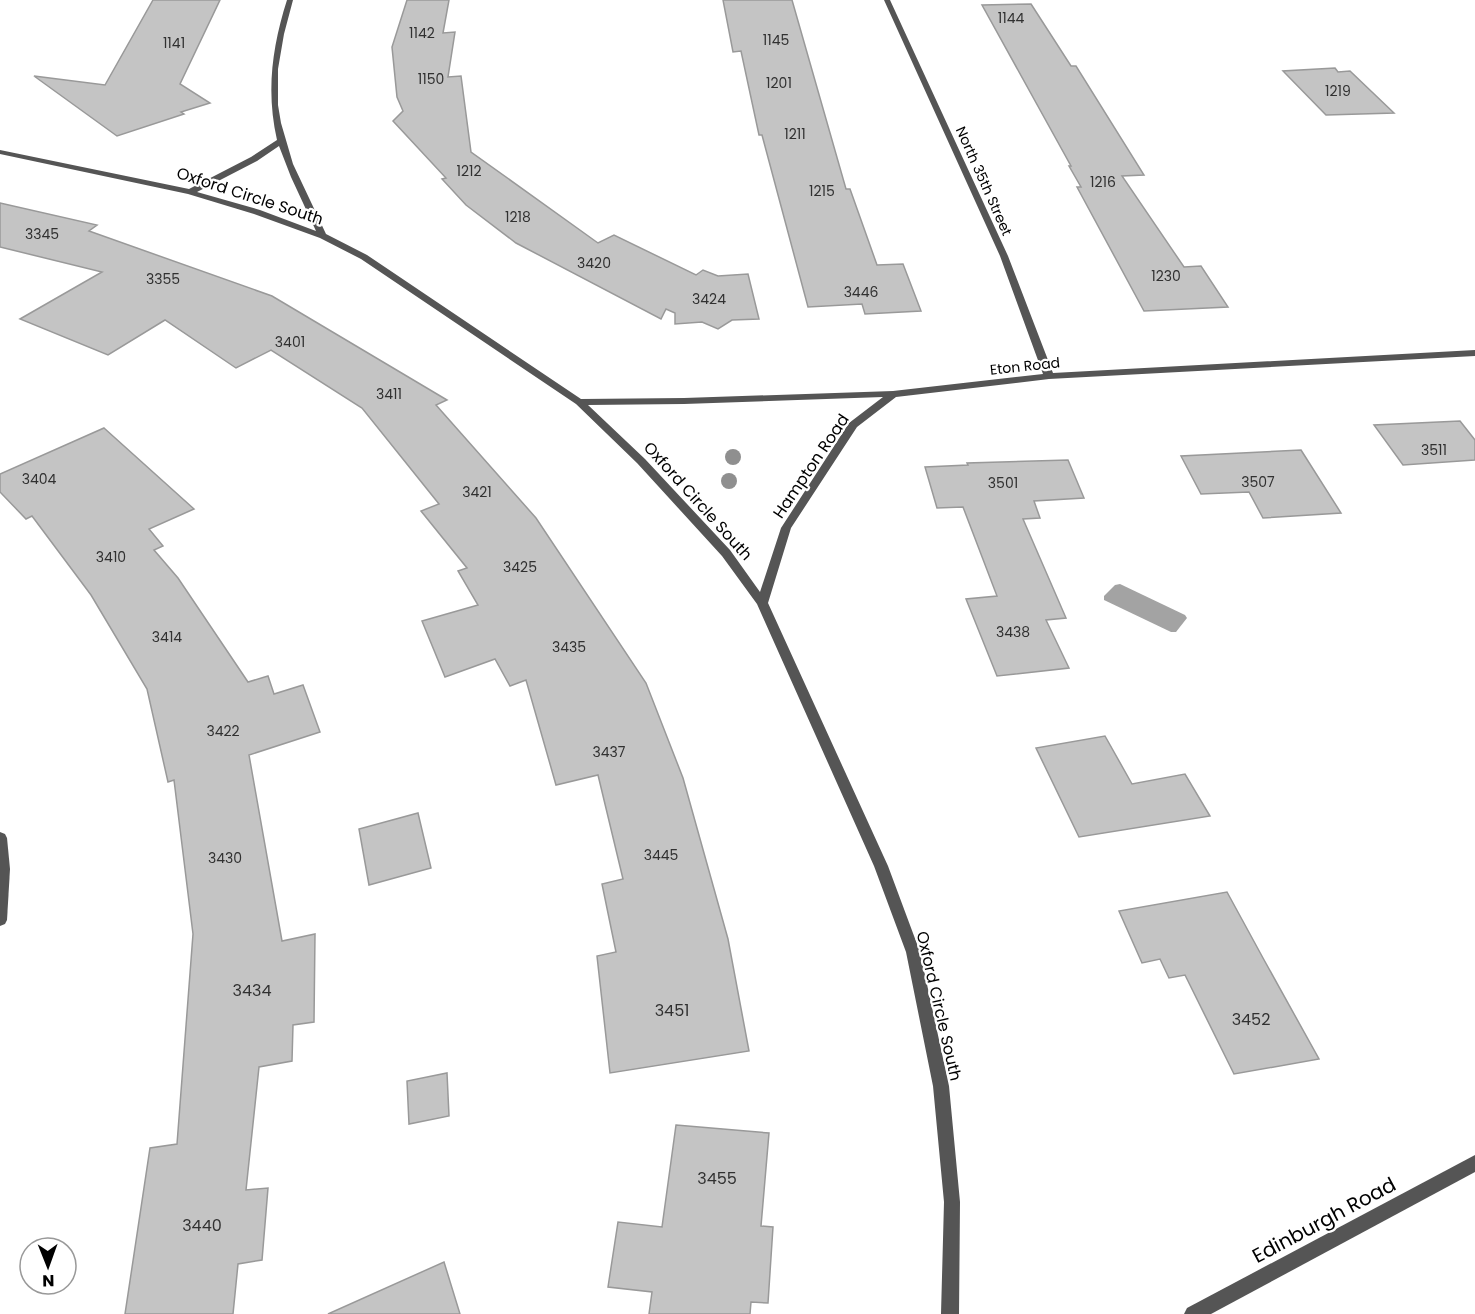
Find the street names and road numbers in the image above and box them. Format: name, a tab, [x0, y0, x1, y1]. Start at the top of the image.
street label: North 35th Street	[951, 123, 1017, 239]
street label: Oxford Circle South	[174, 161, 326, 231]
street label: Eton Road	[989, 352, 1061, 380]
street label: Hampton Road	[768, 409, 854, 523]
street label: Oxford Circle South	[638, 437, 758, 565]
street label: Oxford Circle South	[911, 929, 967, 1083]
street label: Edinburgh Road	[1247, 1170, 1401, 1270]

